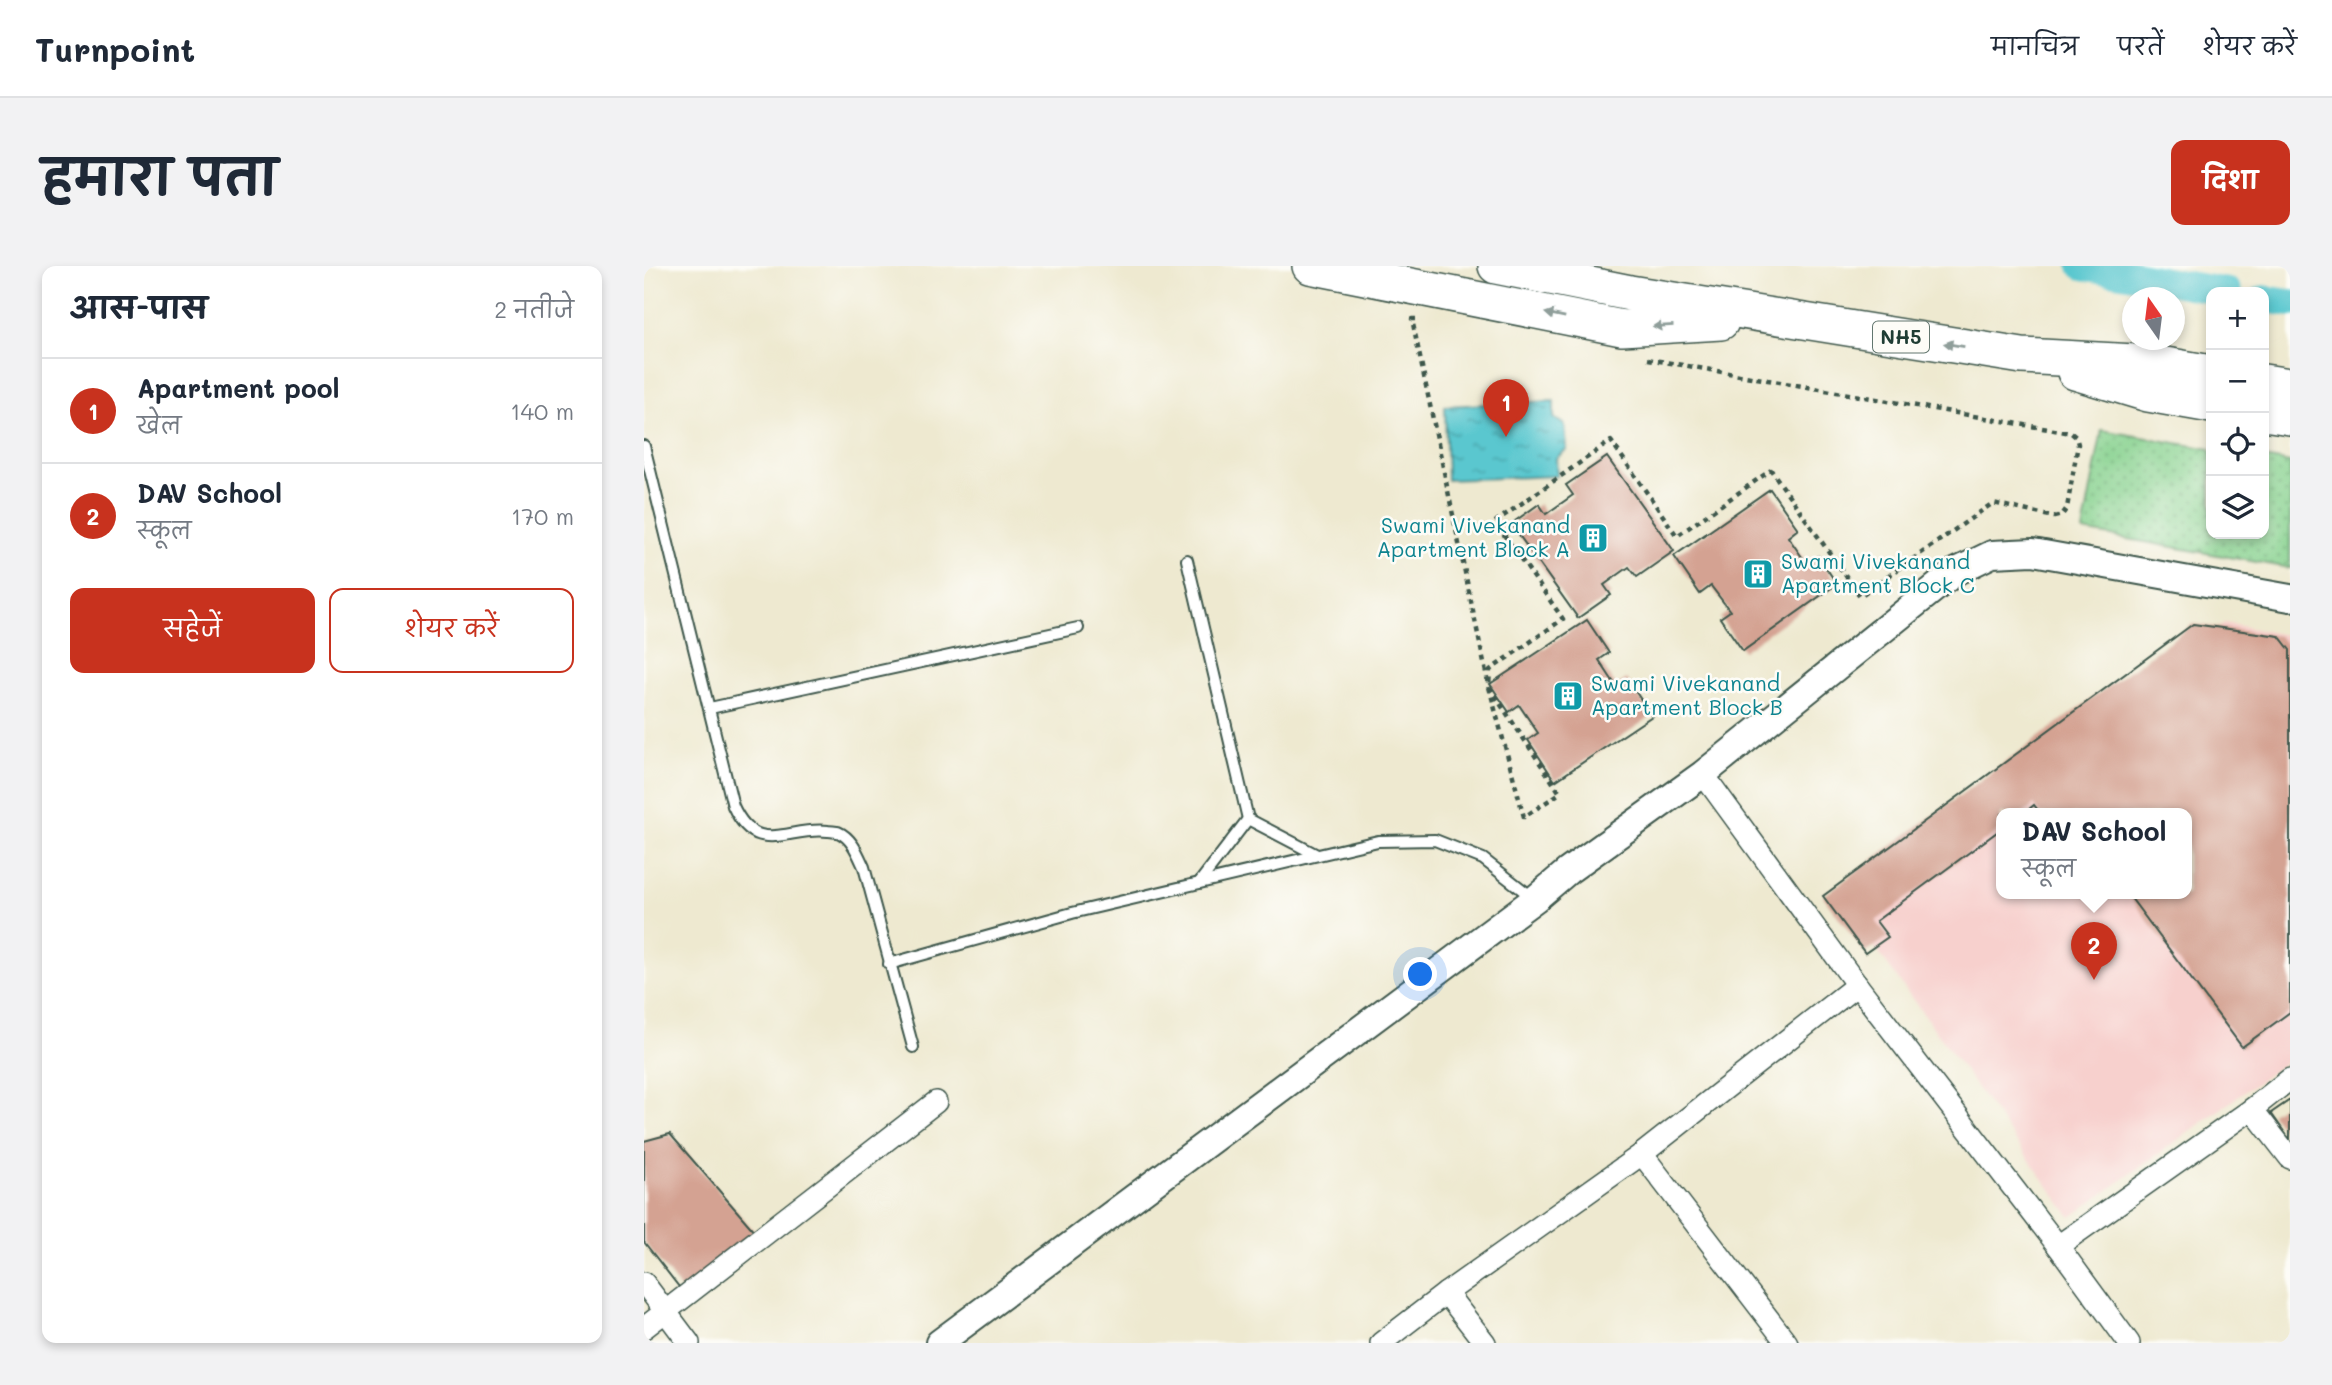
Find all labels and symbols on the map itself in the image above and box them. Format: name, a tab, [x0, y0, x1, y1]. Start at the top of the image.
north arrow	[2122, 287, 2185, 350]
one-way arrow	[1544, 309, 1566, 320]
one-way arrow	[1652, 320, 1674, 331]
road number: NH5	[1873, 321, 1929, 352]
one-way arrow	[1943, 340, 1965, 351]
pin: 1	[1483, 379, 1529, 437]
place label: Swami Vivekanand Apartment Block A	[1377, 511, 1570, 562]
building icon: Swami Vivekanand Apartment Block A	[1576, 521, 1610, 555]
place label: Swami Vivekanand Apartment Block C	[1781, 547, 1975, 598]
building icon: Swami Vivekanand Apartment Block C	[1741, 557, 1775, 591]
place label: Swami Vivekanand Apartment Block B	[1591, 669, 1783, 720]
building icon: Swami Vivekanand Apartment Block B	[1551, 679, 1585, 713]
pin: 2	[2071, 922, 2117, 980]
your location	[1403, 957, 1437, 991]

